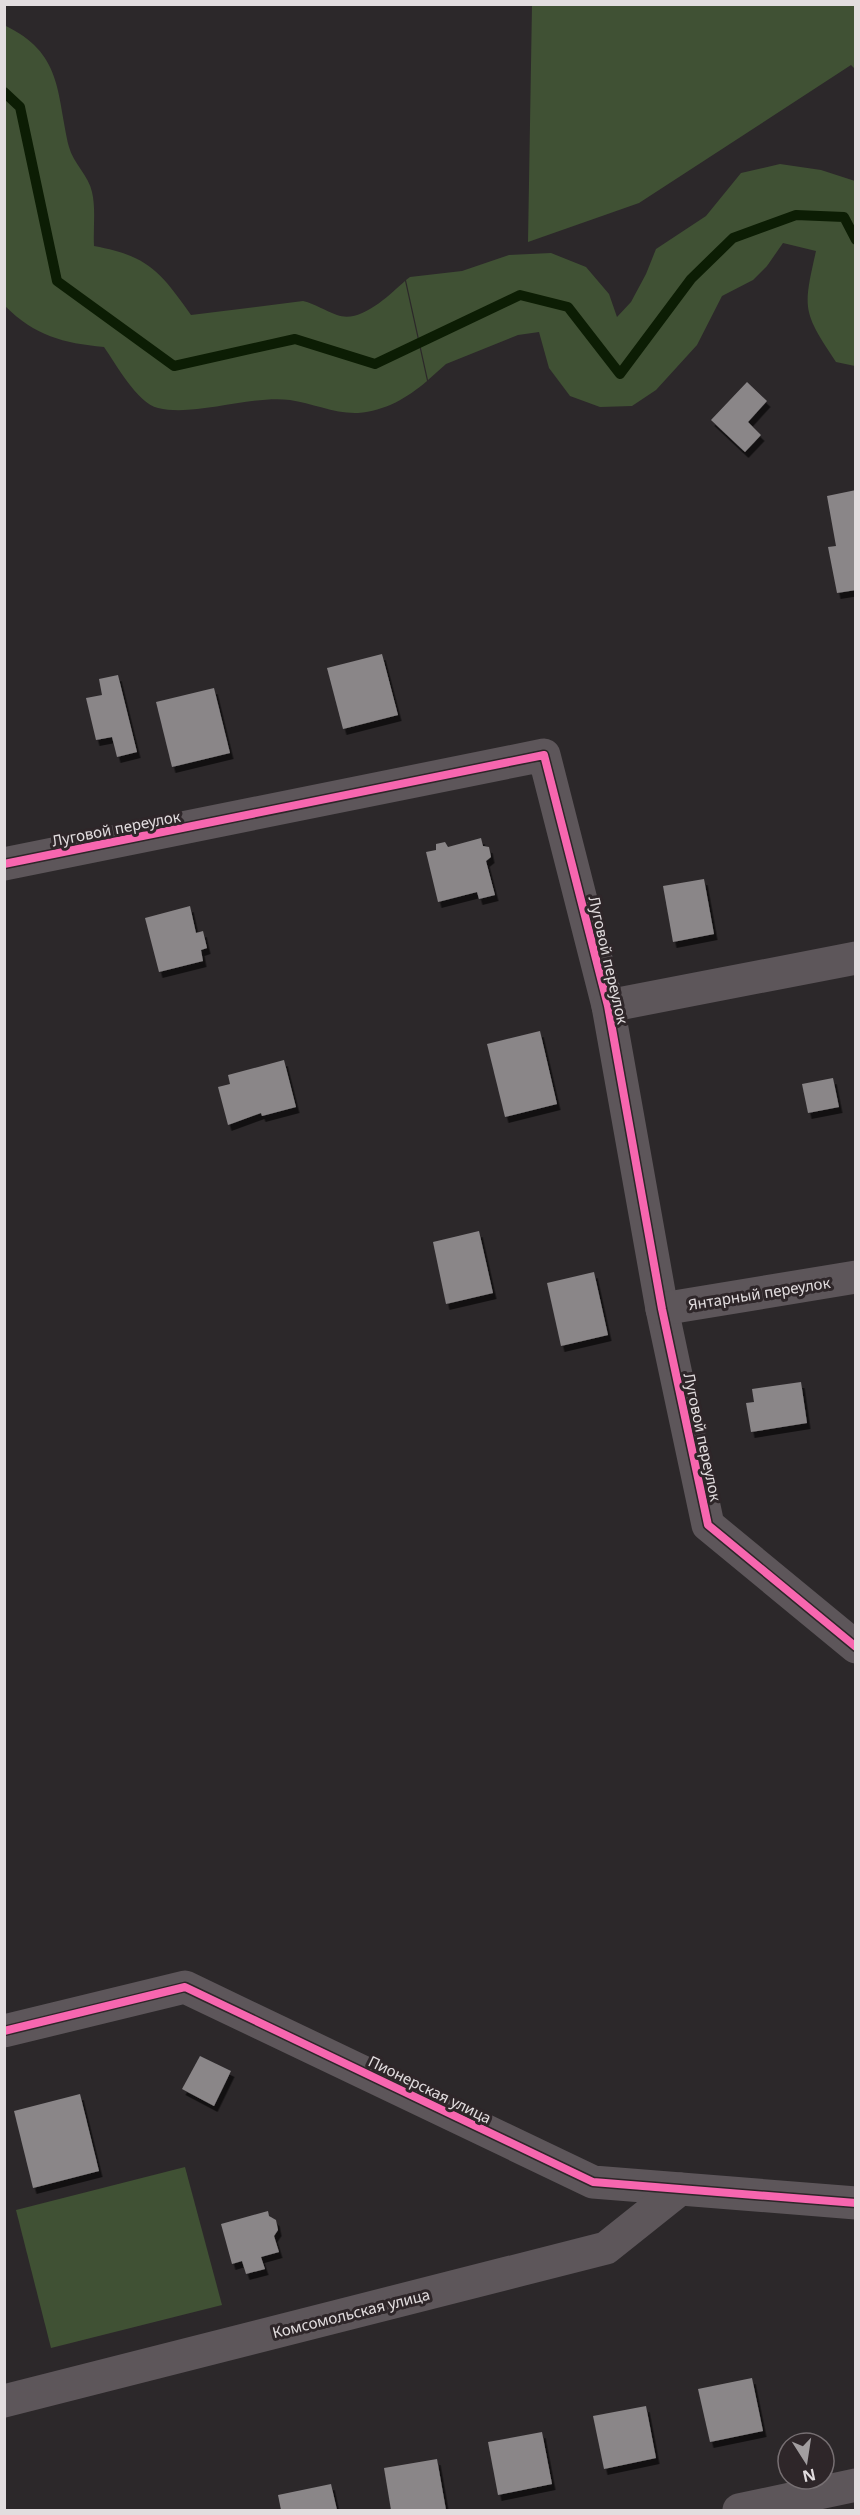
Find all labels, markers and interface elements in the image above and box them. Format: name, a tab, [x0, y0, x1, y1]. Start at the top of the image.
street label: Луговой переулок	[50, 806, 182, 850]
street label: Луговой переулок	[585, 894, 633, 1026]
street label: Янтарный переулок	[686, 1272, 832, 1314]
street label: Луговой переулок	[680, 1371, 726, 1503]
street label: Пионерская улица	[365, 2051, 495, 2127]
street label: Комсомольская улица	[270, 2284, 432, 2342]
north arrow	[776, 2431, 836, 2491]
text: N	[800, 2464, 818, 2488]

